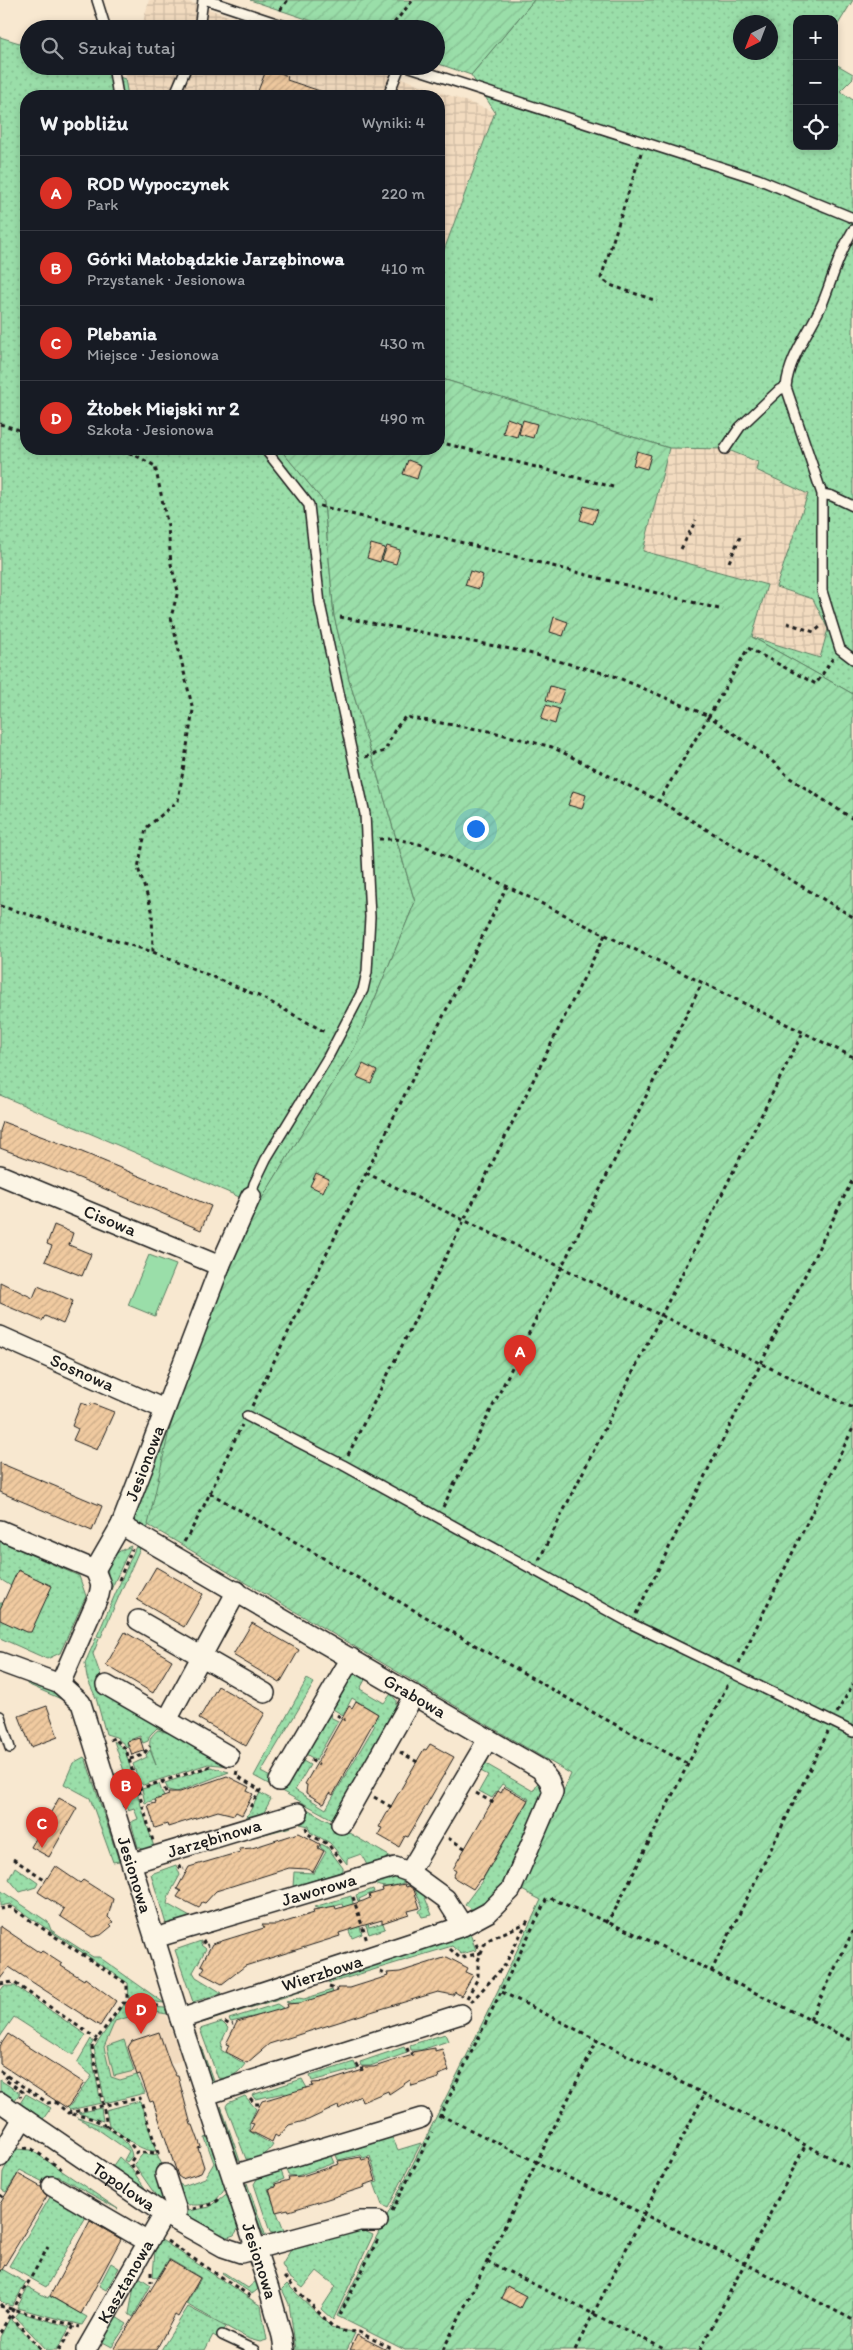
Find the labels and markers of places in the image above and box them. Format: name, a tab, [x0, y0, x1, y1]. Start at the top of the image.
pin: A	[504, 1335, 536, 1376]
pin: B	[110, 1769, 142, 1810]
pin: C	[26, 1807, 58, 1848]
pin: D	[125, 1993, 157, 2034]

